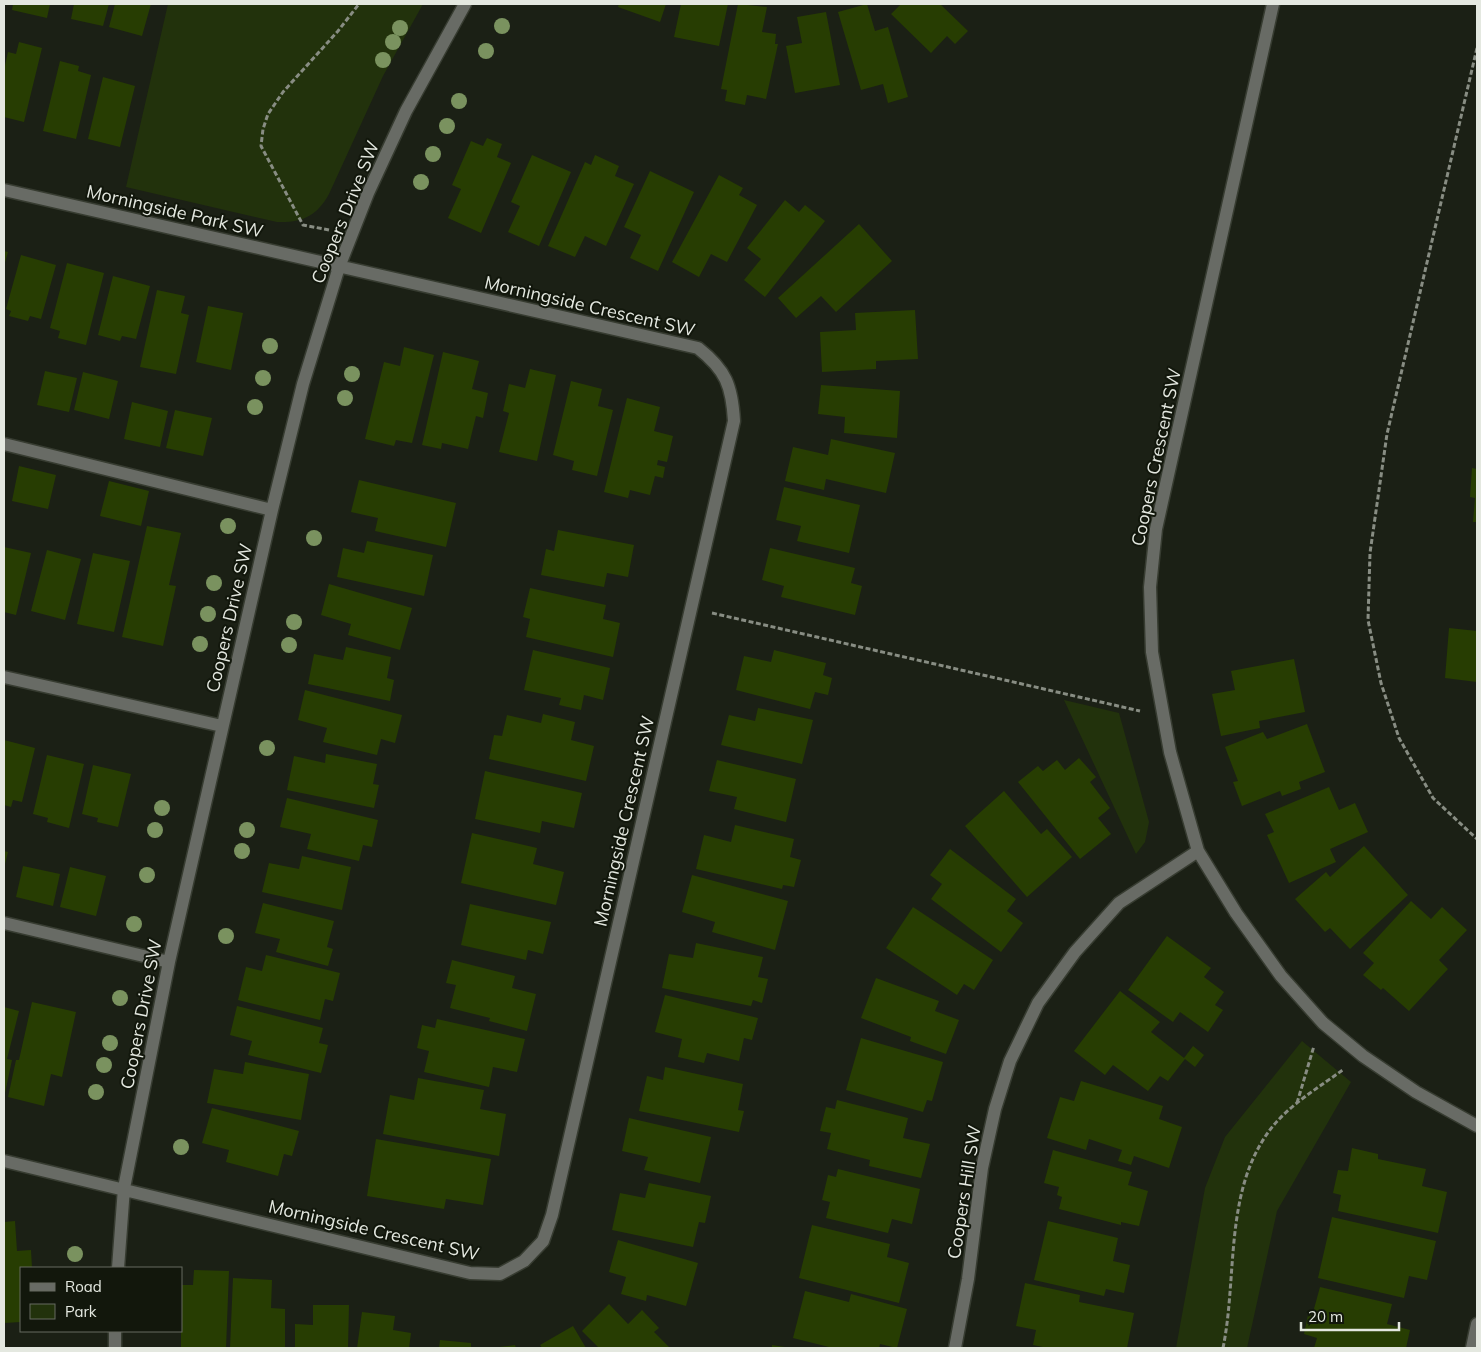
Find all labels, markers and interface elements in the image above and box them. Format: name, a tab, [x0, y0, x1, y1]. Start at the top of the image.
street label: Coopers Drive SW	[306, 137, 384, 287]
street label: Morningside Park SW	[84, 179, 266, 243]
street label: Morningside Crescent SW	[482, 271, 698, 341]
street label: Coopers Crescent SW	[1126, 366, 1186, 548]
street label: Coopers Drive SW	[201, 541, 257, 695]
street label: Morningside Crescent SW	[589, 713, 659, 929]
street label: Coopers Drive SW	[115, 937, 167, 1091]
street label: Coopers Hill SW	[942, 1123, 986, 1261]
street label: Morningside Crescent SW	[266, 1195, 482, 1265]
legend	[20, 1267, 182, 1332]
text: Road	[65, 1277, 102, 1296]
scale bar	[1301, 1300, 1398, 1332]
text: Park	[65, 1302, 97, 1321]
text: 20 m	[1308, 1307, 1343, 1326]

